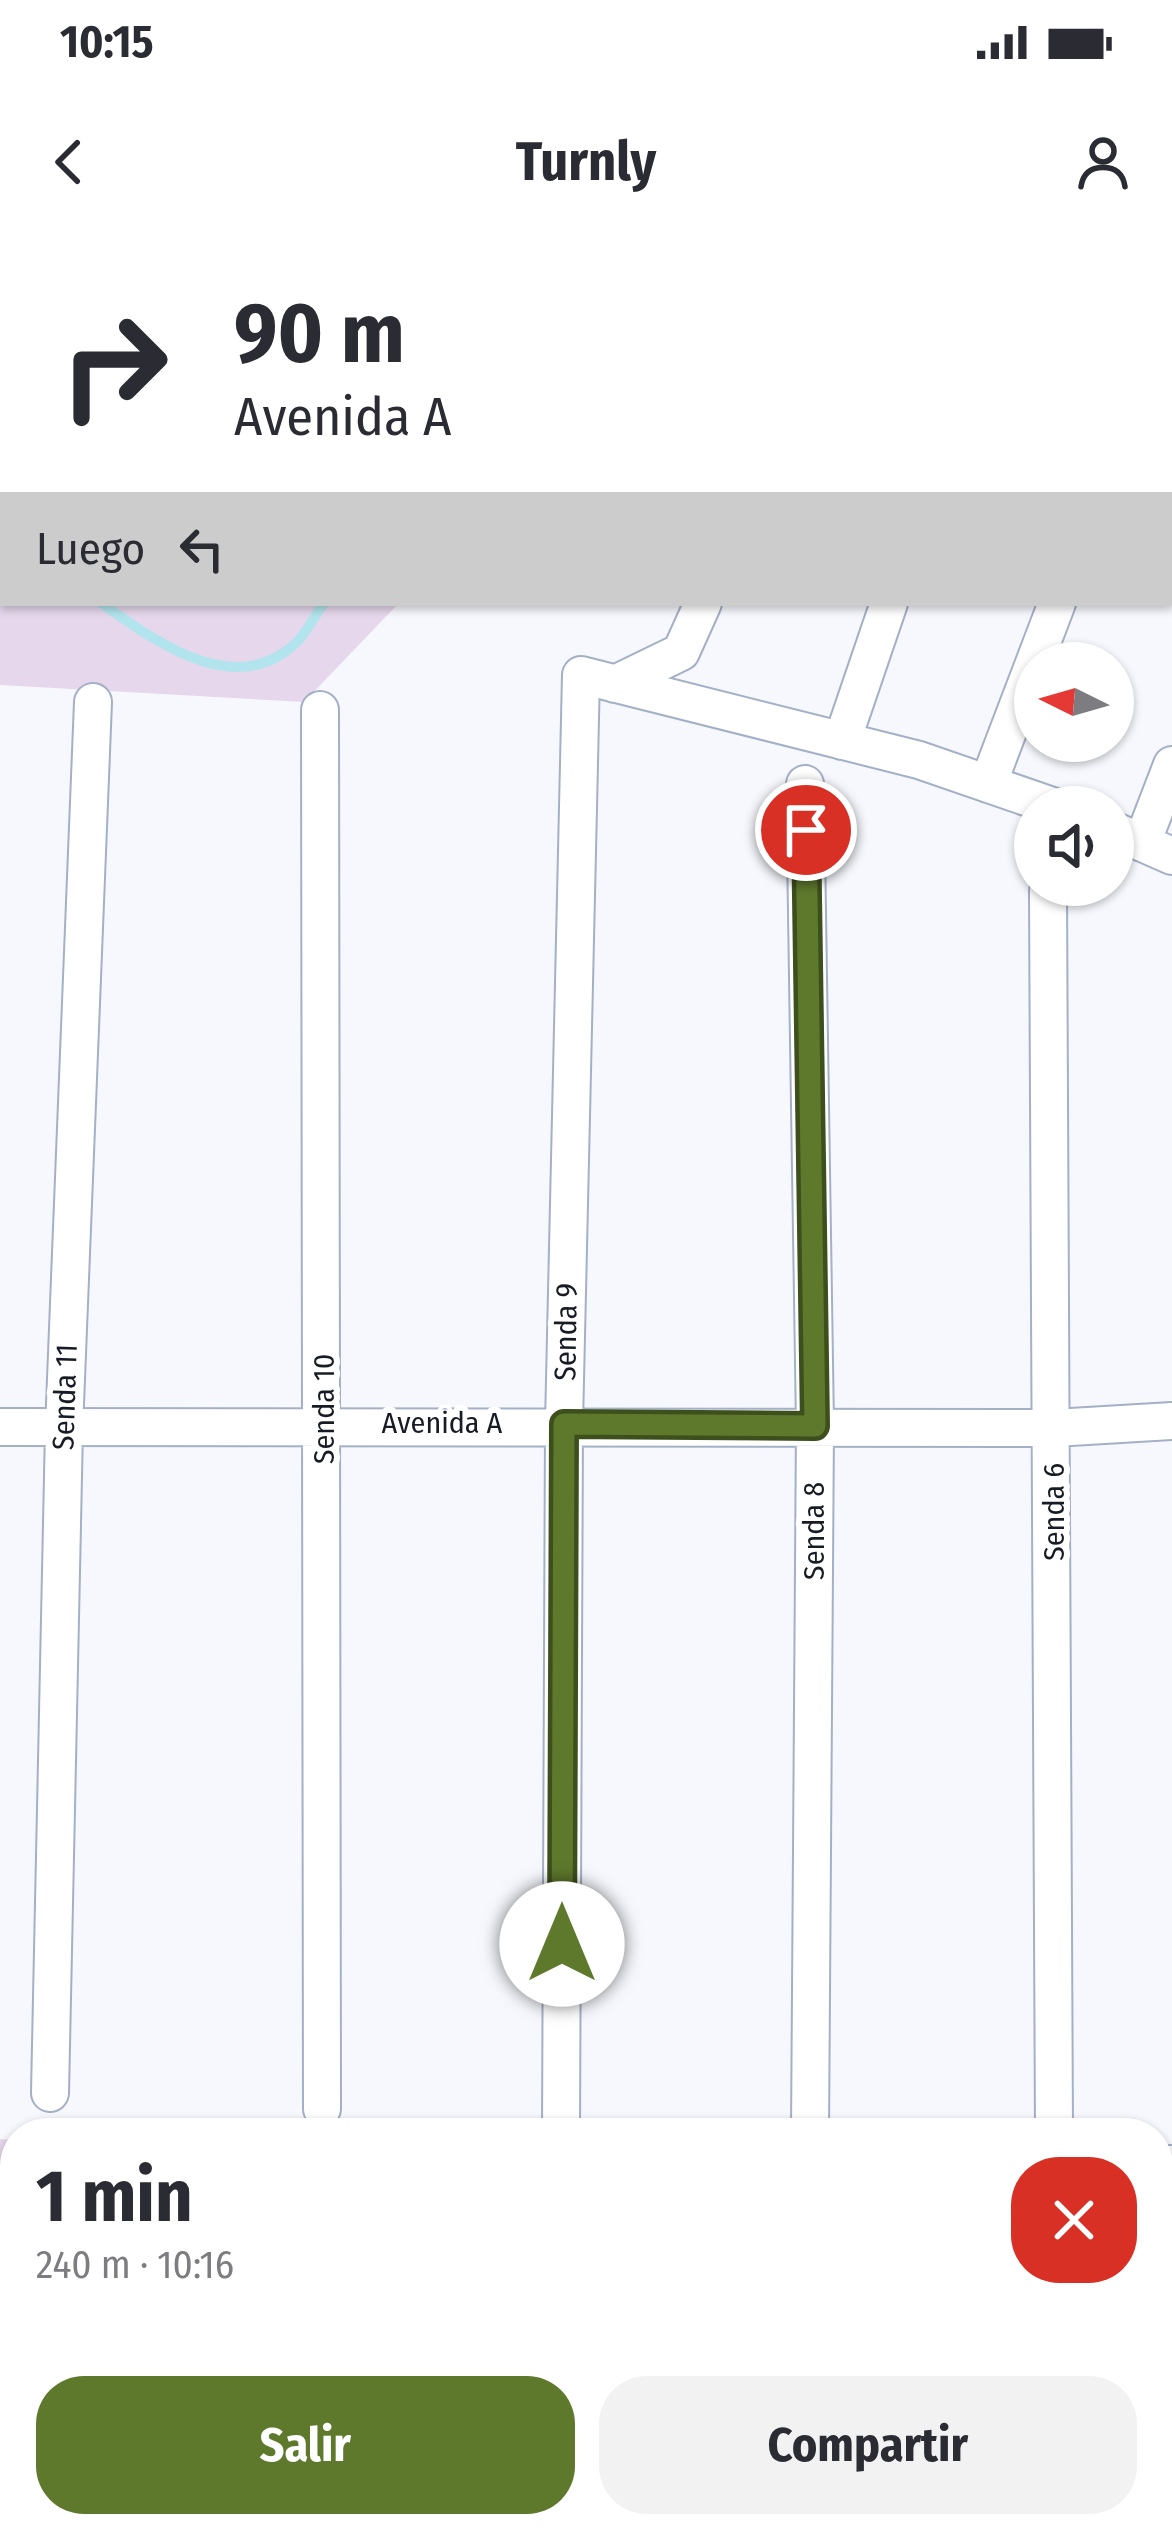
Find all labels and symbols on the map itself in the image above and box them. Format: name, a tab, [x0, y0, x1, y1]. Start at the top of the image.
north arrow	[1014, 642, 1134, 762]
pin	[755, 779, 857, 881]
street label: Senda 9	[547, 1283, 585, 1381]
street label: Senda 11	[45, 1343, 85, 1451]
street label: Senda 10	[306, 1354, 342, 1464]
street label: Avenida A	[382, 1405, 503, 1441]
street label: Senda 6	[1036, 1463, 1072, 1561]
street label: Senda 8	[796, 1482, 832, 1580]
position arrow	[499, 1881, 625, 2007]

